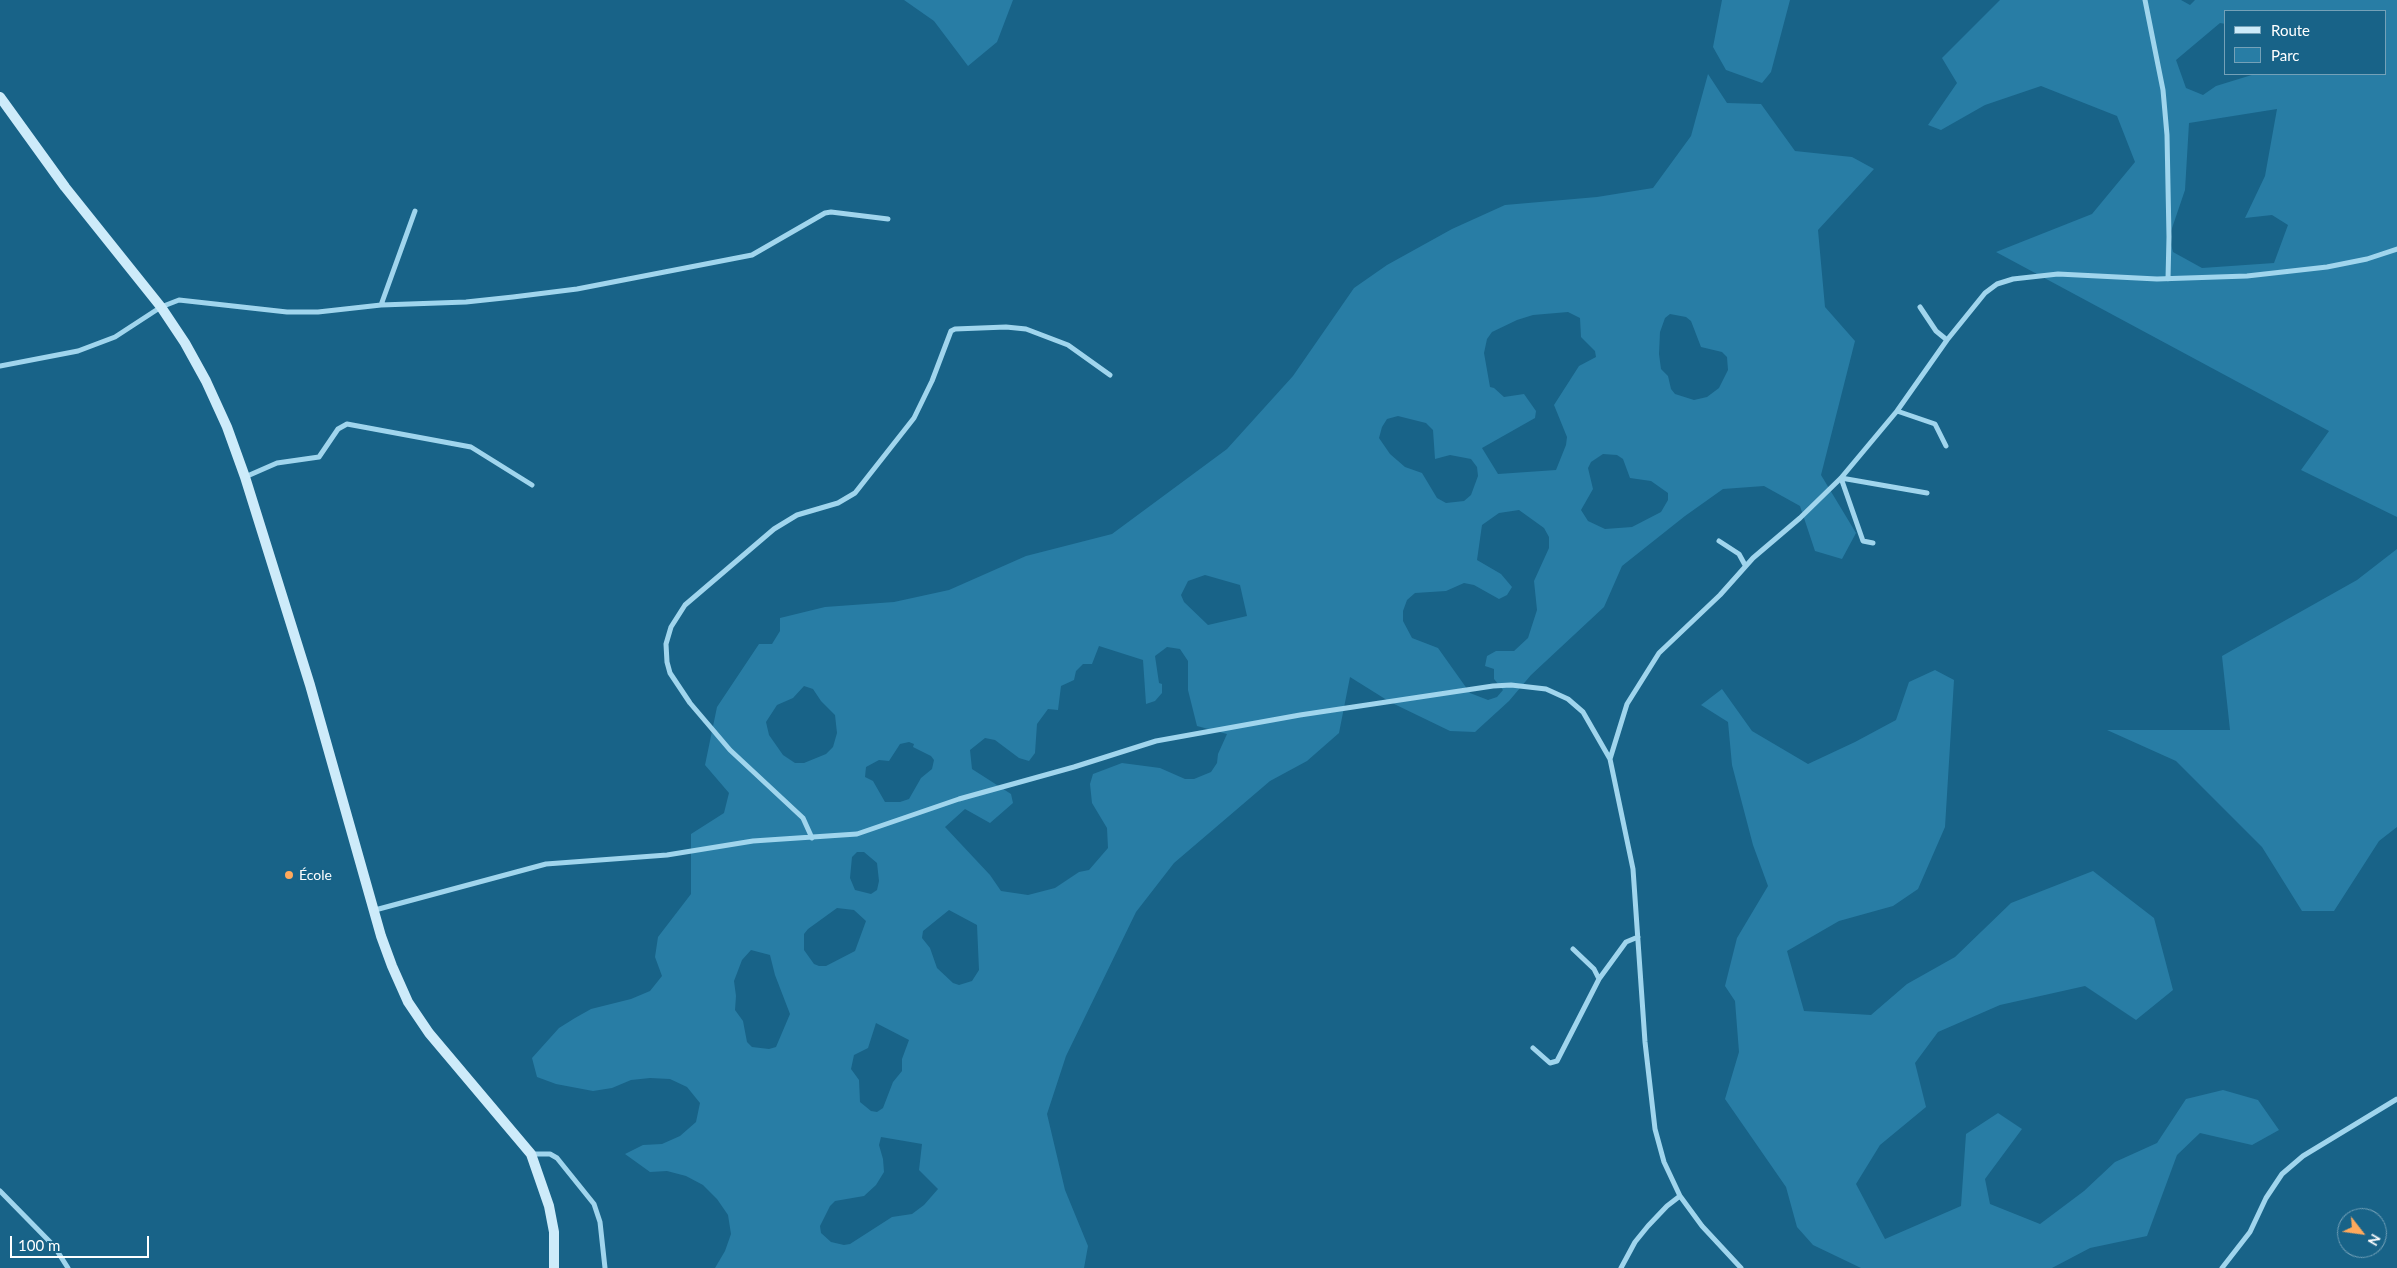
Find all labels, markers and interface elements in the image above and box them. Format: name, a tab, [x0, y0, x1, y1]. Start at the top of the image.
legend	[2224, 10, 2387, 75]
text: Route	[2271, 21, 2310, 39]
text: Parc	[2271, 46, 2300, 64]
place label: École	[299, 867, 332, 883]
marker: École	[283, 869, 295, 881]
north arrow	[2337, 1208, 2387, 1258]
scale bar	[12, 1226, 151, 1258]
text: N	[2365, 1231, 2385, 1249]
text: 100 m	[18, 1236, 60, 1254]

